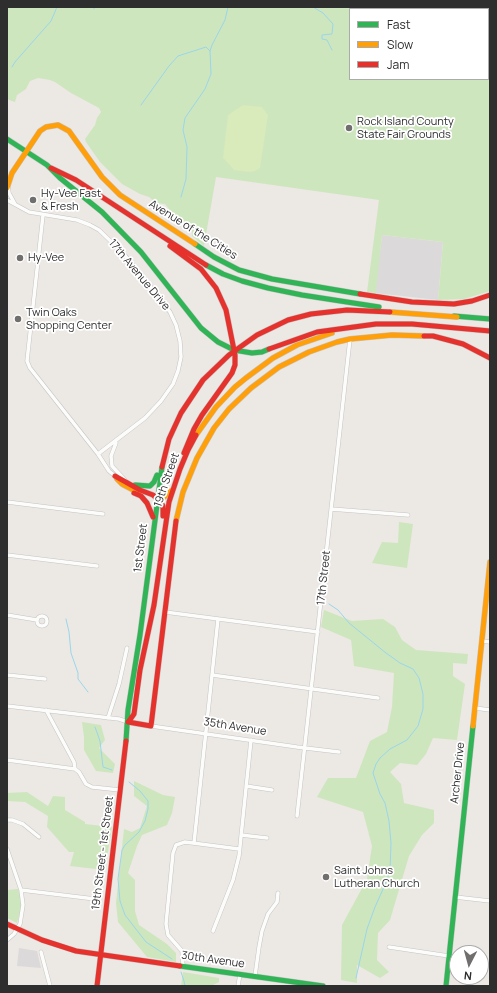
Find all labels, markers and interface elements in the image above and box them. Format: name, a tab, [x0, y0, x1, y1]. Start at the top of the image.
legend	[349, 8, 489, 80]
text: Fast	[387, 16, 411, 33]
text: Slow	[387, 36, 413, 53]
text: Jam	[387, 56, 409, 73]
place label: Rock Island County State Fair Grounds	[357, 115, 454, 141]
marker: Rock Island County State Fair Grounds	[344, 123, 354, 133]
place label: Hy-Vee Fast & Fresh	[41, 187, 101, 213]
marker: Hy-Vee Fast & Fresh	[28, 195, 38, 205]
street label: Avenue of the Cities	[146, 197, 240, 263]
street label: 17th Avenue Drive	[105, 237, 173, 313]
place label: Hy-Vee	[28, 251, 64, 265]
marker: Hy-Vee	[15, 253, 25, 263]
place label: Twin Oaks Shopping Center	[26, 306, 112, 332]
marker: Twin Oaks Shopping Center	[13, 314, 23, 324]
street label: 19th Street	[152, 451, 182, 509]
street label: 1st Street	[131, 523, 151, 573]
street label: 17th Street	[315, 550, 333, 606]
street label: 35th Avenue	[203, 716, 267, 738]
street label: Archer Drive	[448, 742, 468, 804]
street label: 19th Street - 1st Street	[89, 795, 117, 911]
place label: Saint Johns Lutheran Church	[334, 864, 420, 890]
marker: Saint Johns Lutheran Church	[321, 872, 331, 882]
north arrow	[449, 945, 489, 985]
street label: 30th Avenue	[181, 949, 245, 971]
text: N	[463, 969, 473, 984]

